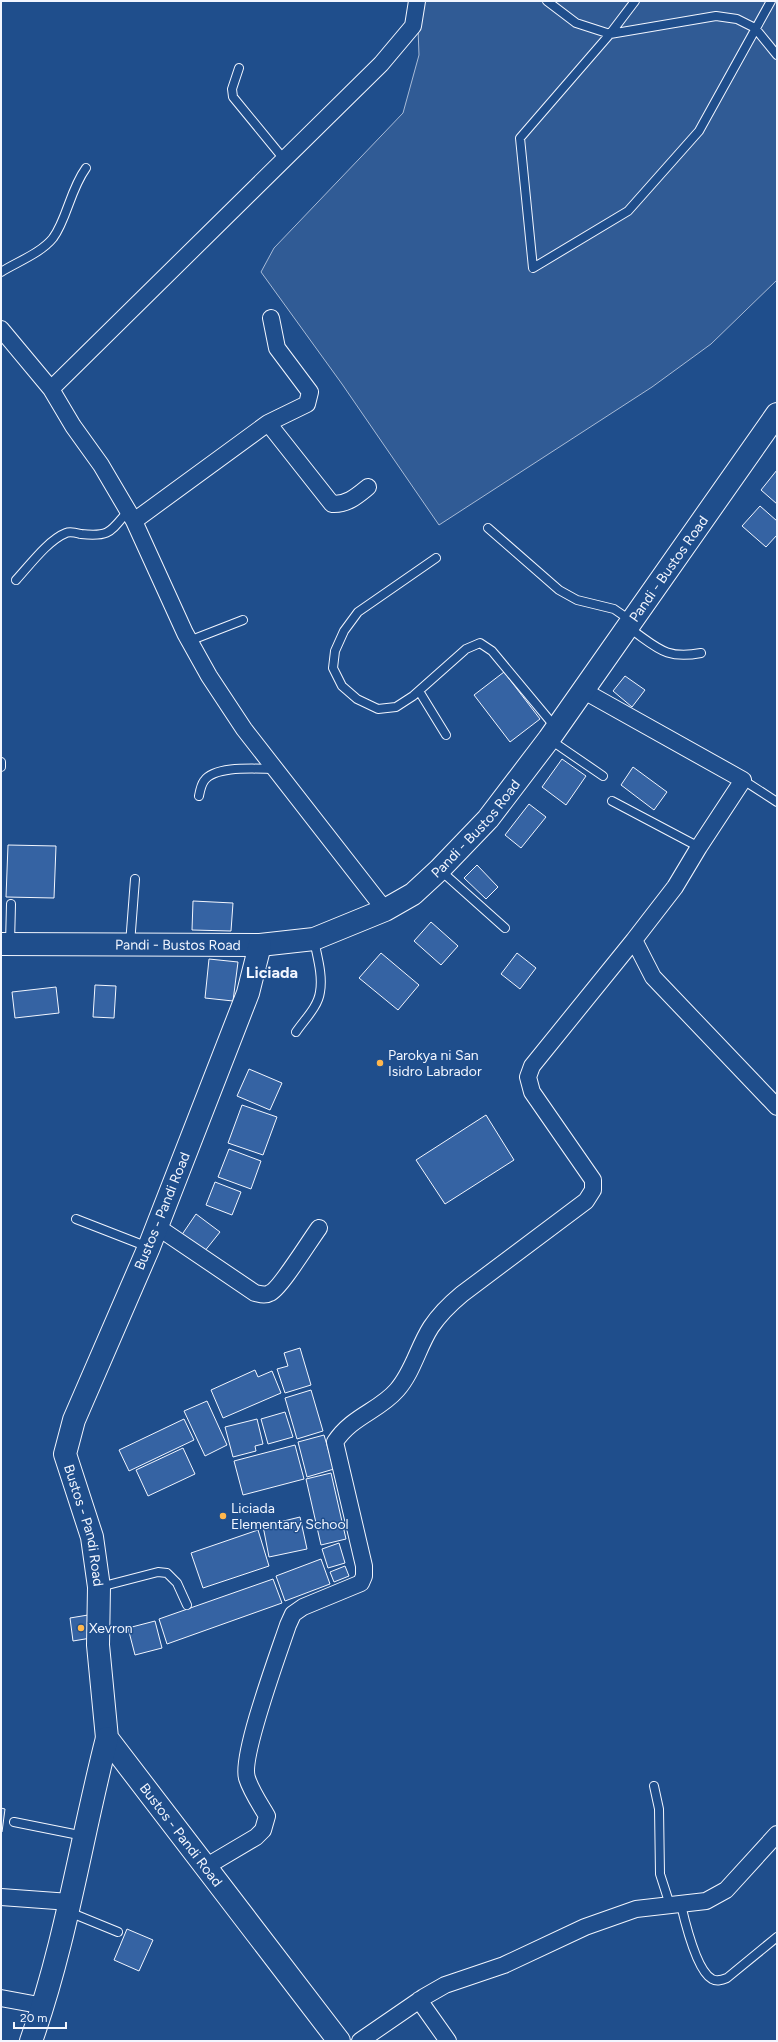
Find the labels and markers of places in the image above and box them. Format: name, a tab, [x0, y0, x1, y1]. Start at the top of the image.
place label: Parokya ni San Isidro Labrador	[388, 1047, 482, 1080]
marker: Parokya ni San Isidro Labrador	[375, 1058, 385, 1068]
place label: Liciada Elementary School	[231, 1500, 349, 1533]
marker: Liciada Elementary School	[218, 1511, 228, 1521]
place label: Xevron	[89, 1620, 133, 1637]
marker: Xevron	[76, 1623, 86, 1633]

